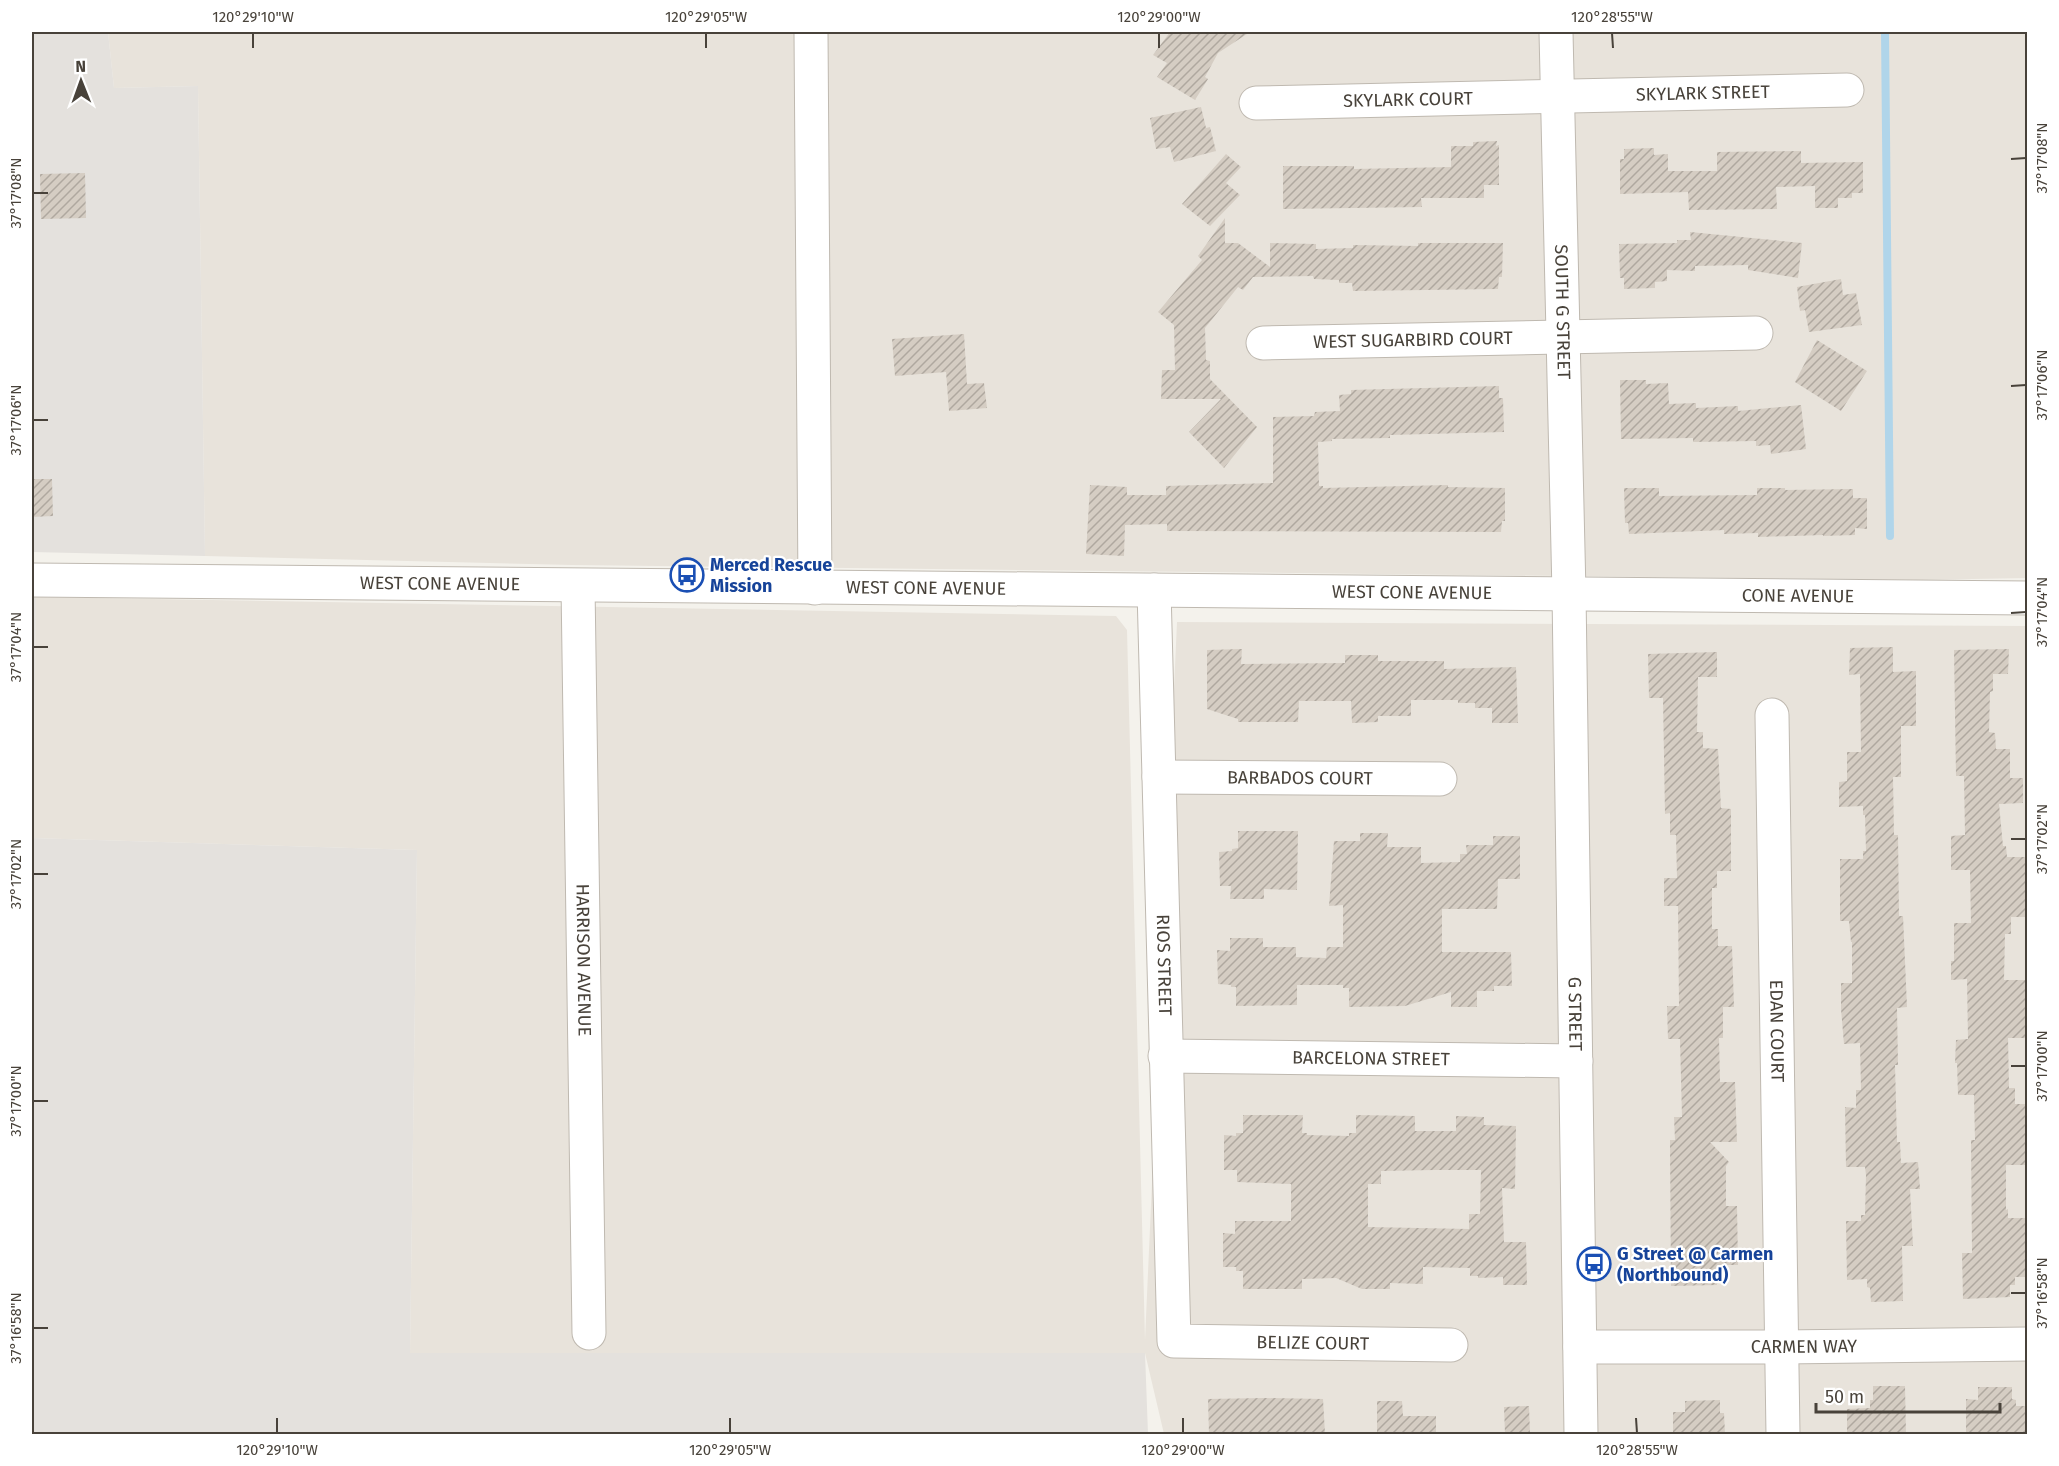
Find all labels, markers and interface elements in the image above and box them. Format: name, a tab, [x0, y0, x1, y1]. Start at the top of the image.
text: 120°29'10"W	[212, 8, 294, 26]
text: 120°29'05"W	[665, 8, 748, 26]
text: 120°29'00"W	[1117, 8, 1201, 26]
text: 120°28'55"W	[1571, 8, 1653, 26]
north arrow	[51, 51, 111, 111]
text: N	[75, 57, 86, 76]
street label: SKYLARK STREET	[1636, 81, 1771, 106]
street label: SKYLARK COURT	[1343, 87, 1474, 112]
text: 37°17'08"N	[2033, 122, 2051, 194]
text: 37°17'08"N	[7, 157, 25, 229]
street label: SOUTH G STREET	[1550, 244, 1575, 380]
street label: WEST SUGARBIRD COURT	[1313, 327, 1514, 353]
text: 37°17'06"N	[2033, 350, 2051, 420]
text: 37°17'06"N	[7, 385, 25, 455]
place label: Merced Rescue Mission	[710, 554, 832, 597]
bus stop icon: Merced Rescue Mission	[669, 557, 705, 593]
street label: WEST CONE AVENUE	[360, 572, 520, 595]
street label: WEST CONE AVENUE	[846, 576, 1006, 600]
text: 37°17'04"N	[2033, 577, 2051, 647]
street label: WEST CONE AVENUE	[1332, 581, 1492, 604]
street label: CONE AVENUE	[1742, 584, 1854, 607]
text: 37°17'04"N	[7, 612, 25, 682]
street label: BARBADOS COURT	[1227, 766, 1374, 790]
text: 37°17'02"N	[2033, 804, 2051, 874]
text: 37°17'02"N	[7, 839, 25, 909]
street label: HARRISON AVENUE	[571, 884, 596, 1036]
street label: RIOS STREET	[1152, 914, 1176, 1017]
street label: G STREET	[1563, 976, 1587, 1052]
street label: EDAN COURT	[1765, 980, 1789, 1083]
text: 37°17'00"N	[2033, 1030, 2051, 1102]
street label: BARCELONA STREET	[1292, 1047, 1451, 1070]
text: 37°17'00"N	[7, 1065, 25, 1137]
place label: G Street @ Carmen (Northbound)	[1617, 1243, 1773, 1286]
bus stop icon: G Street @ Carmen (Northbound)	[1576, 1246, 1612, 1282]
text: 37°16'58"N	[2033, 1257, 2051, 1329]
text: 37°16'58"N	[7, 1292, 25, 1364]
street label: BELIZE COURT	[1256, 1331, 1370, 1355]
street label: CARMEN WAY	[1751, 1335, 1857, 1358]
scale bar	[1816, 1376, 2000, 1414]
text: 50 m	[1825, 1386, 1864, 1408]
text: 120°29'10"W	[236, 1441, 318, 1459]
text: 120°29'05"W	[689, 1441, 772, 1459]
text: 120°29'00"W	[1141, 1441, 1225, 1459]
text: 120°28'55"W	[1596, 1441, 1678, 1459]

